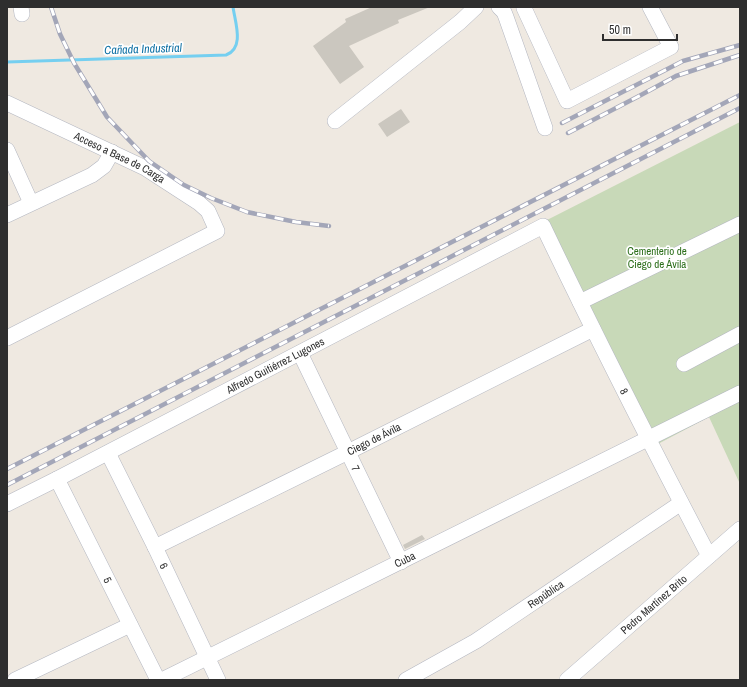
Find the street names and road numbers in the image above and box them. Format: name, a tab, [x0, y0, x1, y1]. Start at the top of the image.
street label: Acceso a Base de Carga	[71, 128, 168, 186]
street label: Alfredo Guitiérrez Lugones	[223, 334, 327, 397]
street label: 8	[617, 386, 632, 397]
street label: Ciego de Ávila	[344, 420, 403, 458]
street label: 7	[348, 463, 363, 474]
street label: Cuba	[392, 548, 418, 571]
street label: 6	[157, 561, 171, 571]
street label: Pedro Martínez Brito	[618, 572, 690, 637]
street label: 5	[100, 575, 115, 585]
street label: República	[525, 577, 566, 611]

